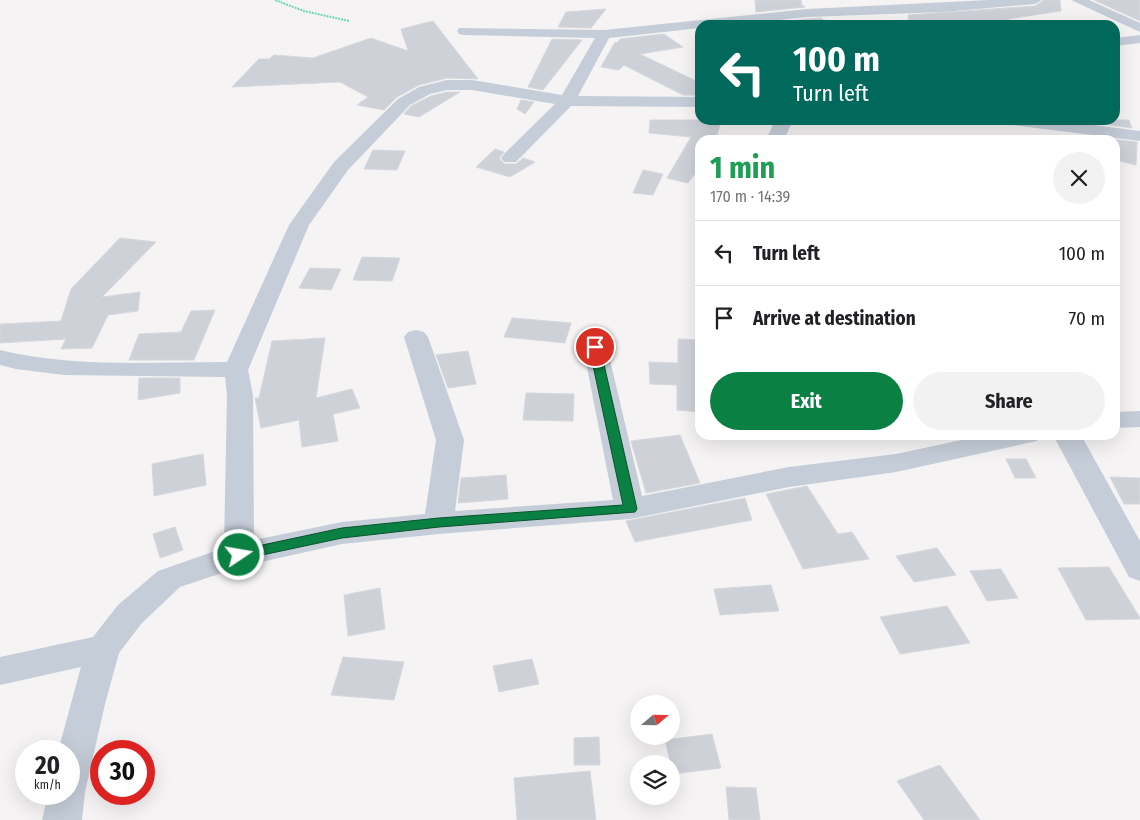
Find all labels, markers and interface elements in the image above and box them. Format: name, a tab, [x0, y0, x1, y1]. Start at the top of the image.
text: 100 m	[793, 38, 880, 80]
icon: left	[710, 40, 775, 105]
text: Turn left	[793, 80, 869, 107]
text: 1 min	[710, 150, 775, 186]
button: close	[1053, 152, 1105, 204]
text: 170 m · 14:39	[710, 187, 790, 206]
icon: left	[710, 239, 738, 267]
text: Turn left	[753, 242, 820, 265]
text: 100 m	[1059, 242, 1105, 265]
icon: arrive	[710, 304, 738, 332]
text: Arrive at destination	[753, 307, 916, 330]
text: 70 m	[1069, 307, 1105, 330]
pin	[574, 326, 616, 368]
icon: arrive	[581, 333, 609, 361]
button: Exit	[710, 372, 903, 430]
button: Share	[913, 372, 1105, 430]
position arrow	[212, 528, 264, 580]
north arrow	[630, 695, 680, 745]
map controls	[630, 695, 680, 805]
speed limit sign: 30	[90, 740, 155, 805]
text: 20	[35, 751, 60, 781]
button: layers	[630, 755, 680, 805]
text: km/h	[34, 778, 61, 792]

